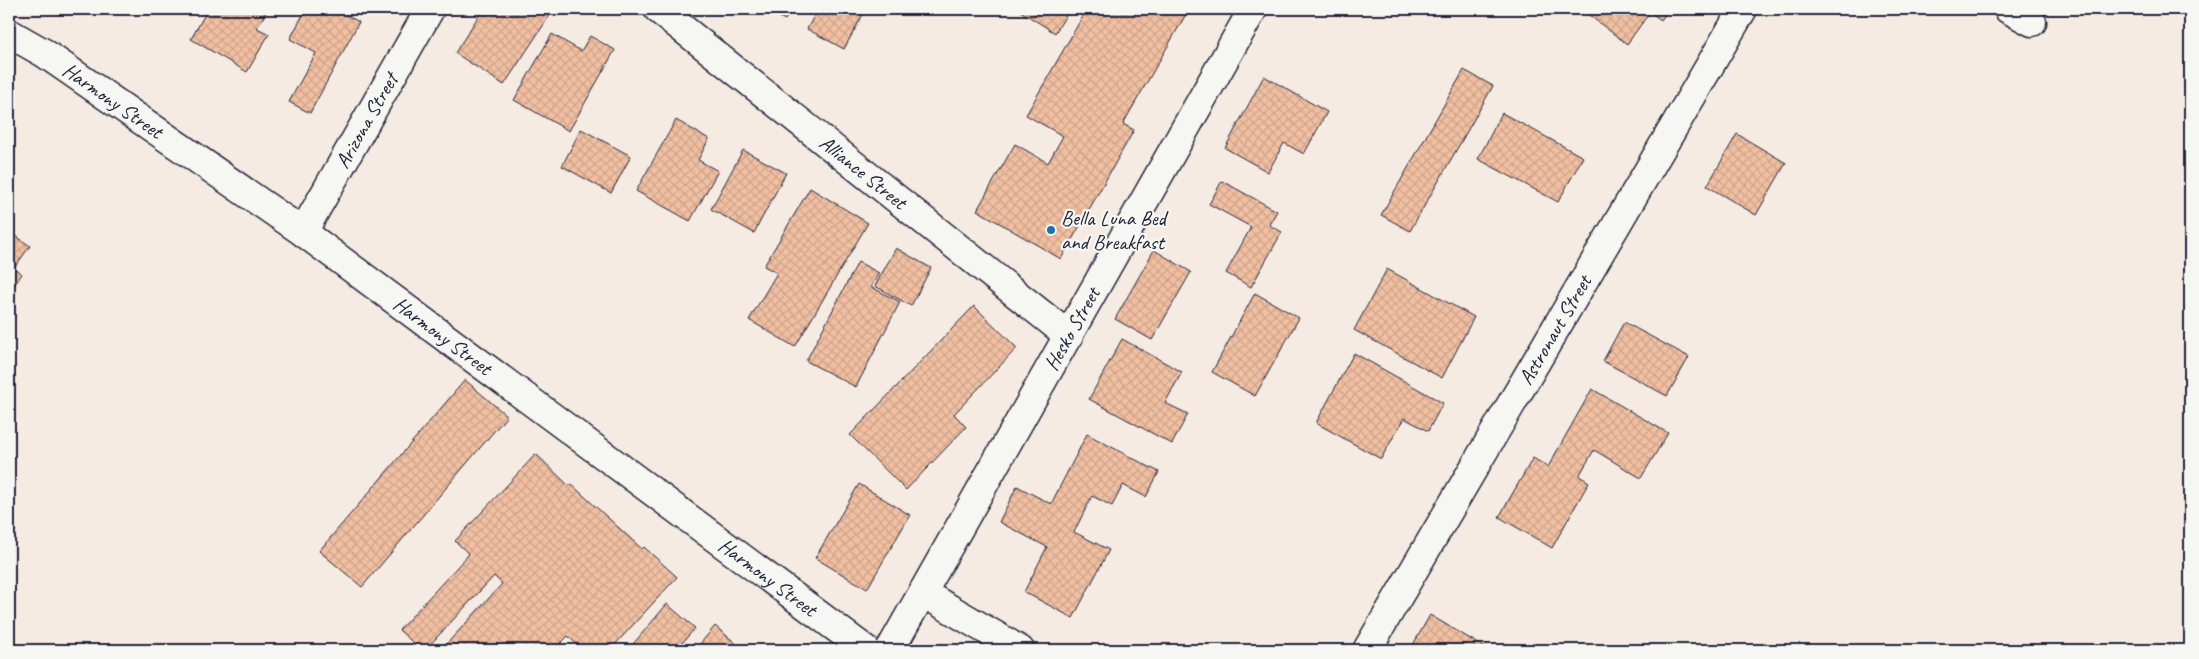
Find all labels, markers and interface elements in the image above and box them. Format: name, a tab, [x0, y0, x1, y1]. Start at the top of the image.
street label: Harmony Street	[58, 57, 170, 145]
street label: Arizona Street	[329, 66, 405, 173]
street label: Alliance Street	[814, 130, 913, 216]
place label: Bella Luna Bed and Breakfast	[1061, 205, 1170, 255]
marker: Bella Luna Bed and Breakfast	[1045, 224, 1057, 236]
street label: Astronaut Street	[1513, 269, 1598, 389]
street label: Hesko Street	[1038, 281, 1107, 375]
street label: Harmony Street	[388, 291, 499, 382]
street label: Harmony Street	[713, 532, 824, 623]

